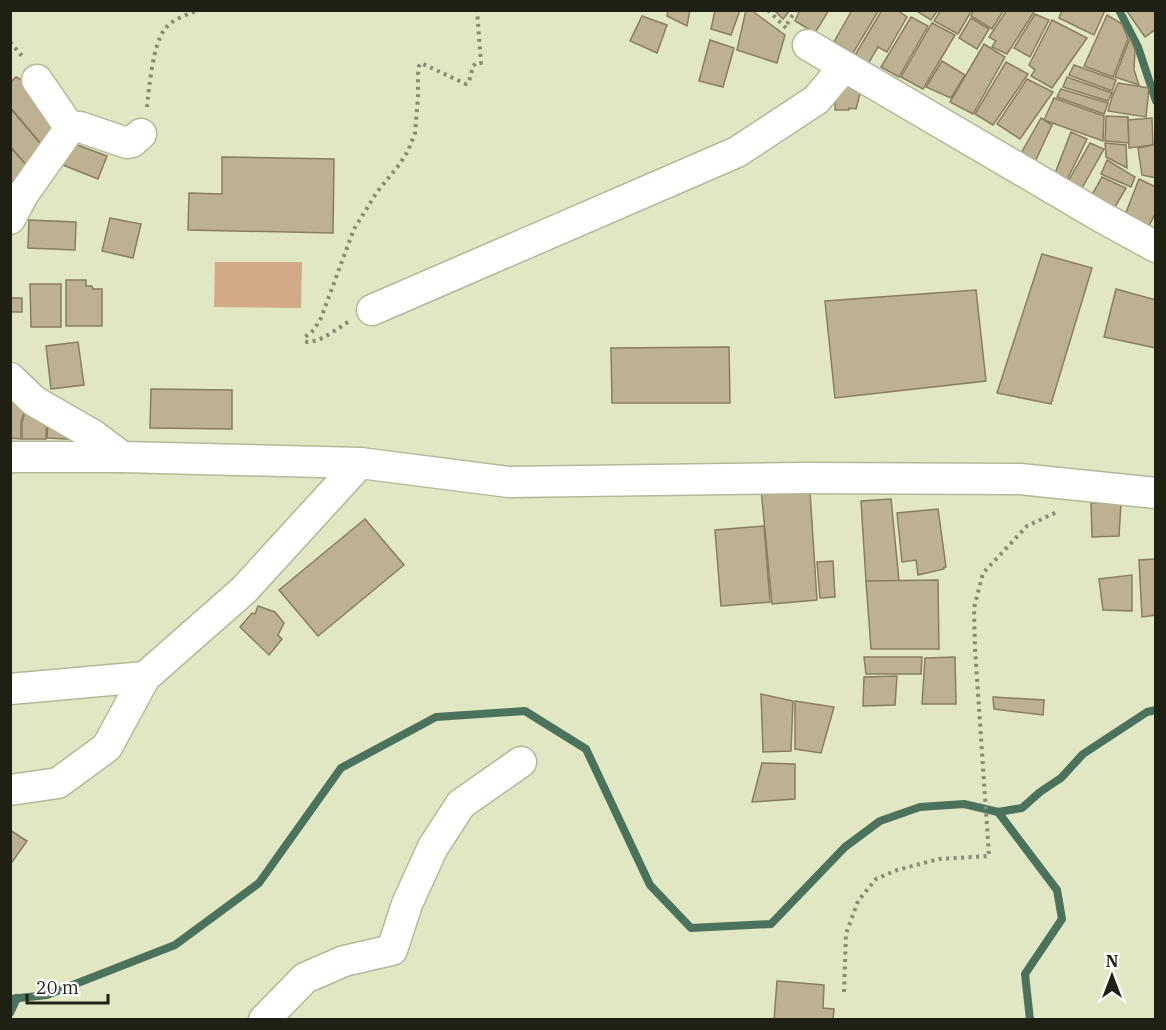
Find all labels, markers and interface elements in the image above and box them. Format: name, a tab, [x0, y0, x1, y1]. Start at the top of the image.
north arrow	[1082, 946, 1142, 1006]
text: N	[1106, 951, 1118, 971]
scale bar	[27, 967, 108, 1005]
text: 20 m	[36, 976, 79, 999]

